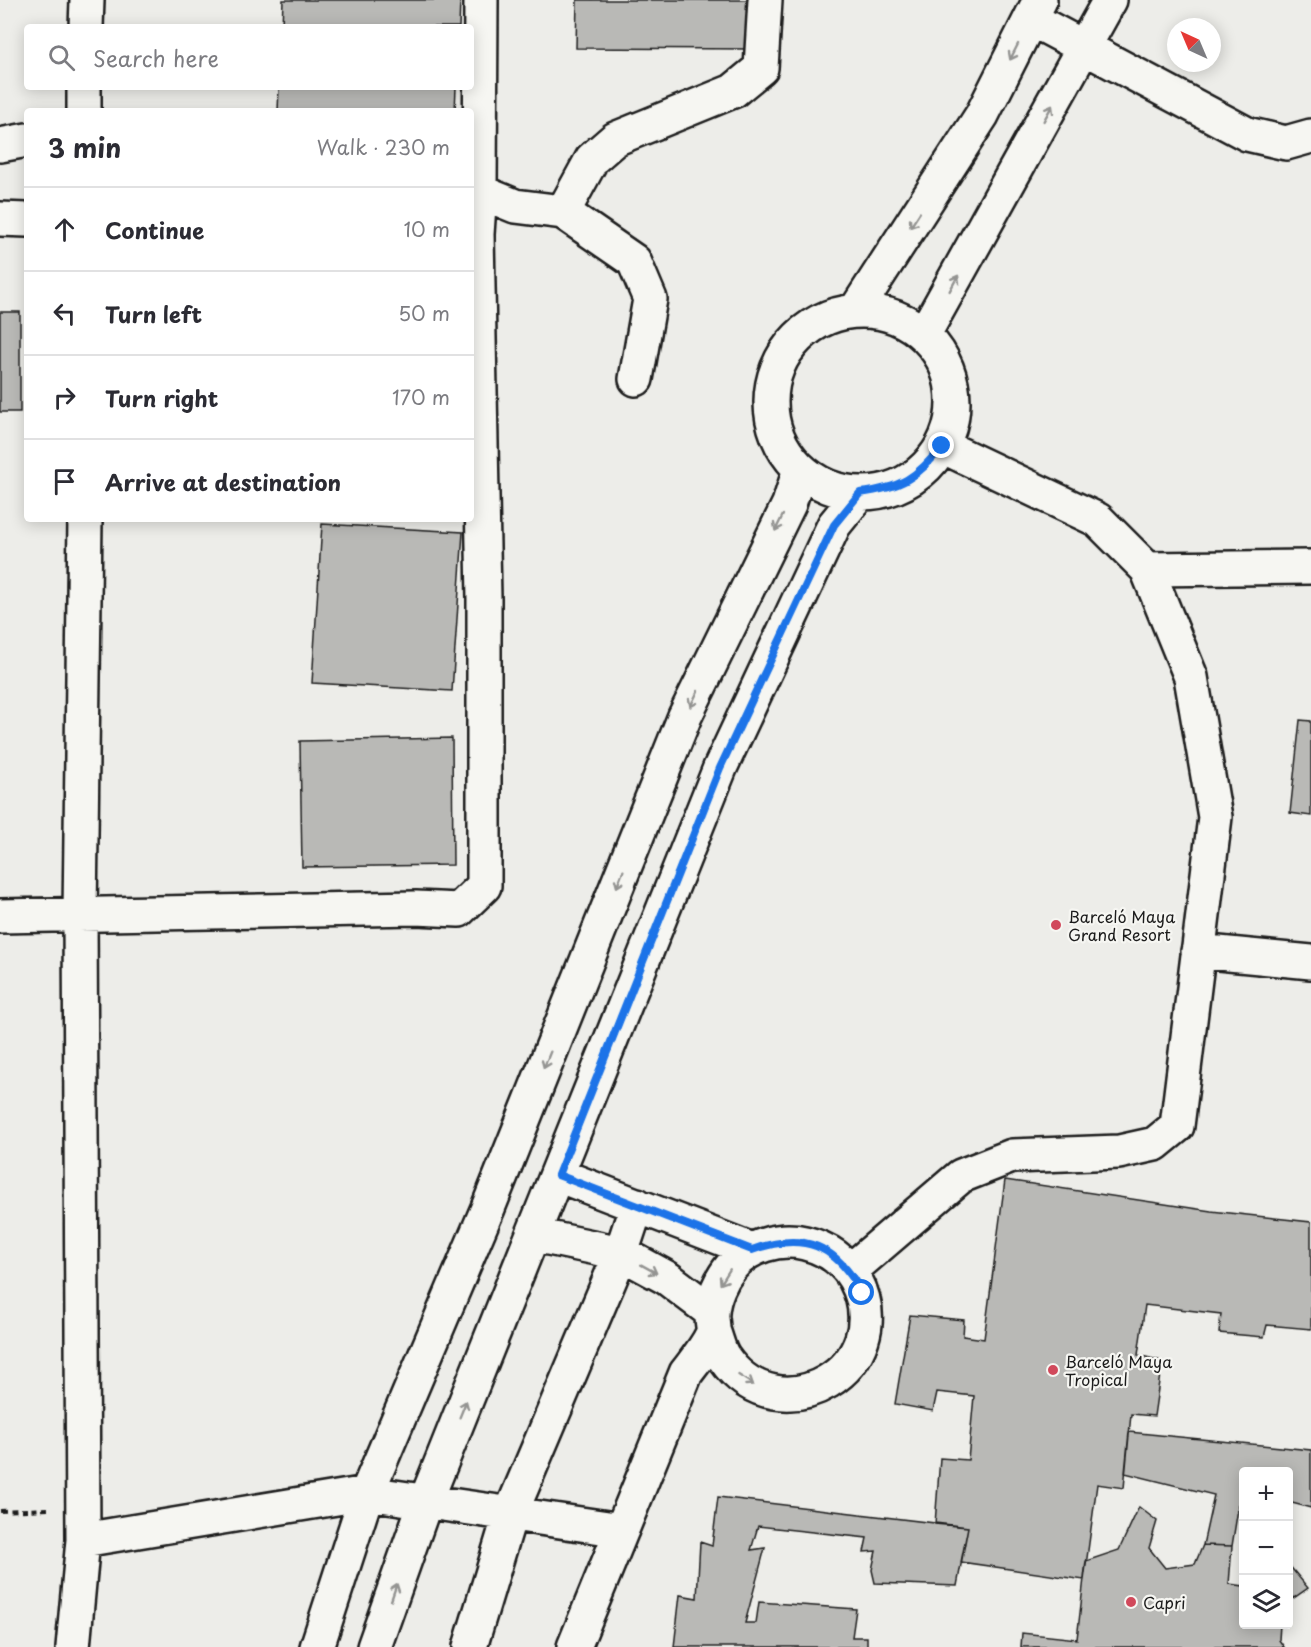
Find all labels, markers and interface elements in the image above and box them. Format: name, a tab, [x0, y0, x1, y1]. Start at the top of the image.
north arrow	[1167, 18, 1221, 72]
search box	[24, 24, 474, 90]
icon: search	[45, 41, 78, 74]
text: Search here	[93, 41, 219, 74]
one-way arrow	[1008, 43, 1019, 61]
one-way arrow	[1042, 105, 1054, 122]
text: 3 min	[48, 128, 121, 167]
text: Walk · 230 m	[317, 132, 450, 162]
one-way arrow	[908, 211, 920, 228]
icon: ahead	[48, 213, 81, 246]
text: Continue	[105, 213, 204, 246]
text: 10 m	[403, 214, 450, 244]
one-way arrow	[948, 275, 960, 292]
icon: left	[48, 297, 81, 330]
text: Turn left	[105, 297, 202, 330]
text: 50 m	[398, 298, 450, 328]
icon: right	[48, 381, 81, 414]
text: Turn right	[105, 381, 218, 414]
text: 170 m	[392, 382, 450, 412]
route end	[928, 432, 954, 458]
icon: arrive	[48, 465, 81, 498]
text: Arrive at destination	[105, 465, 341, 498]
one-way arrow	[773, 514, 785, 532]
one-way arrow	[687, 689, 699, 707]
one-way arrow	[614, 869, 625, 888]
place label: Barceló Maya Grand Resort	[1068, 904, 1175, 946]
marker: Barceló Maya Grand Resort	[1049, 918, 1063, 932]
one-way arrow	[541, 1050, 552, 1069]
one-way arrow	[640, 1264, 658, 1275]
one-way arrow	[719, 1268, 731, 1285]
route start	[848, 1279, 874, 1305]
place label: Barceló Maya Tropical	[1065, 1349, 1172, 1391]
marker: Barceló Maya Tropical	[1046, 1363, 1060, 1377]
one-way arrow	[737, 1374, 754, 1386]
one-way arrow	[458, 1401, 469, 1419]
map controls	[1239, 1467, 1293, 1629]
button: +	[1239, 1467, 1293, 1521]
button: −	[1239, 1521, 1293, 1575]
button: layers	[1239, 1575, 1293, 1629]
one-way arrow	[389, 1583, 400, 1602]
place label: Capri	[1143, 1590, 1186, 1614]
marker: Capri	[1124, 1595, 1138, 1609]

